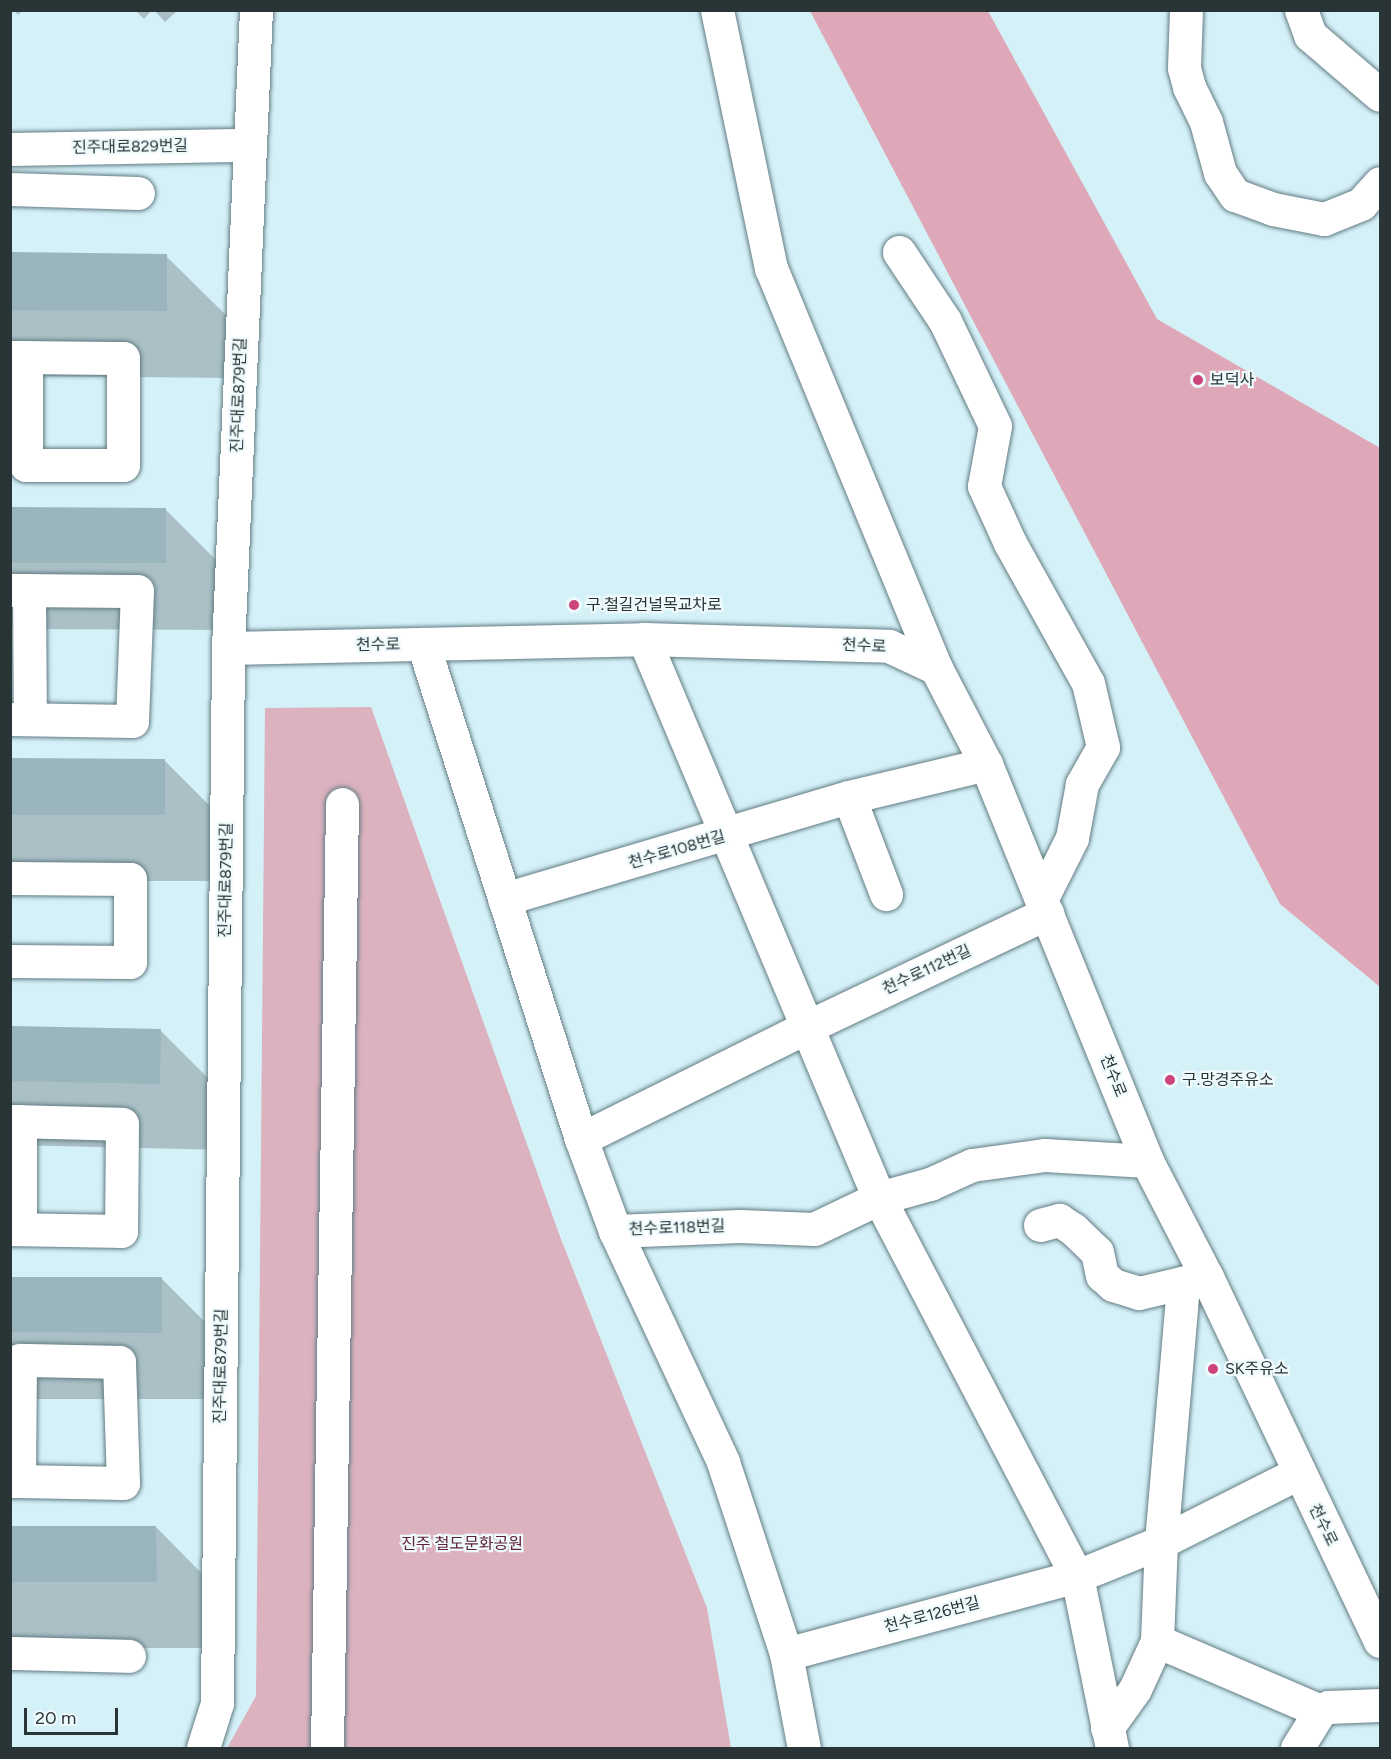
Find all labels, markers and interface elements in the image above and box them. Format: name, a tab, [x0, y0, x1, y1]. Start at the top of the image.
street label: 진주대로829번길	[72, 136, 188, 158]
street label: 진주대로879번길	[227, 337, 251, 453]
place label: 보덕사	[1210, 370, 1254, 390]
marker: 보덕사	[1191, 373, 1205, 387]
place label: 구.철길건널목교차로	[586, 595, 722, 615]
marker: 구.철길건널목교차로	[567, 598, 581, 612]
street label: 천수로	[356, 635, 400, 655]
street label: 천수로	[841, 635, 887, 657]
street label: 진주대로879번길	[215, 822, 237, 938]
street label: 천수로108번길	[626, 827, 728, 873]
street label: 천수로112번길	[880, 941, 974, 999]
street label: 천수로	[1096, 1052, 1130, 1100]
place label: 구.망경주유소	[1182, 1070, 1274, 1090]
marker: 구.망경주유소	[1163, 1073, 1177, 1087]
street label: 천수로118번길	[628, 1217, 726, 1239]
street label: 진주대로879번길	[210, 1308, 232, 1424]
place label: SK주유소	[1225, 1359, 1289, 1379]
marker: SK주유소	[1206, 1362, 1220, 1376]
street label: 천수로	[1305, 1501, 1341, 1549]
park label: 진주 철도문화공원	[401, 1534, 523, 1554]
street label: 천수로126번길	[882, 1593, 982, 1637]
scale bar	[27, 1696, 122, 1734]
text: 20 m	[35, 1707, 76, 1729]

